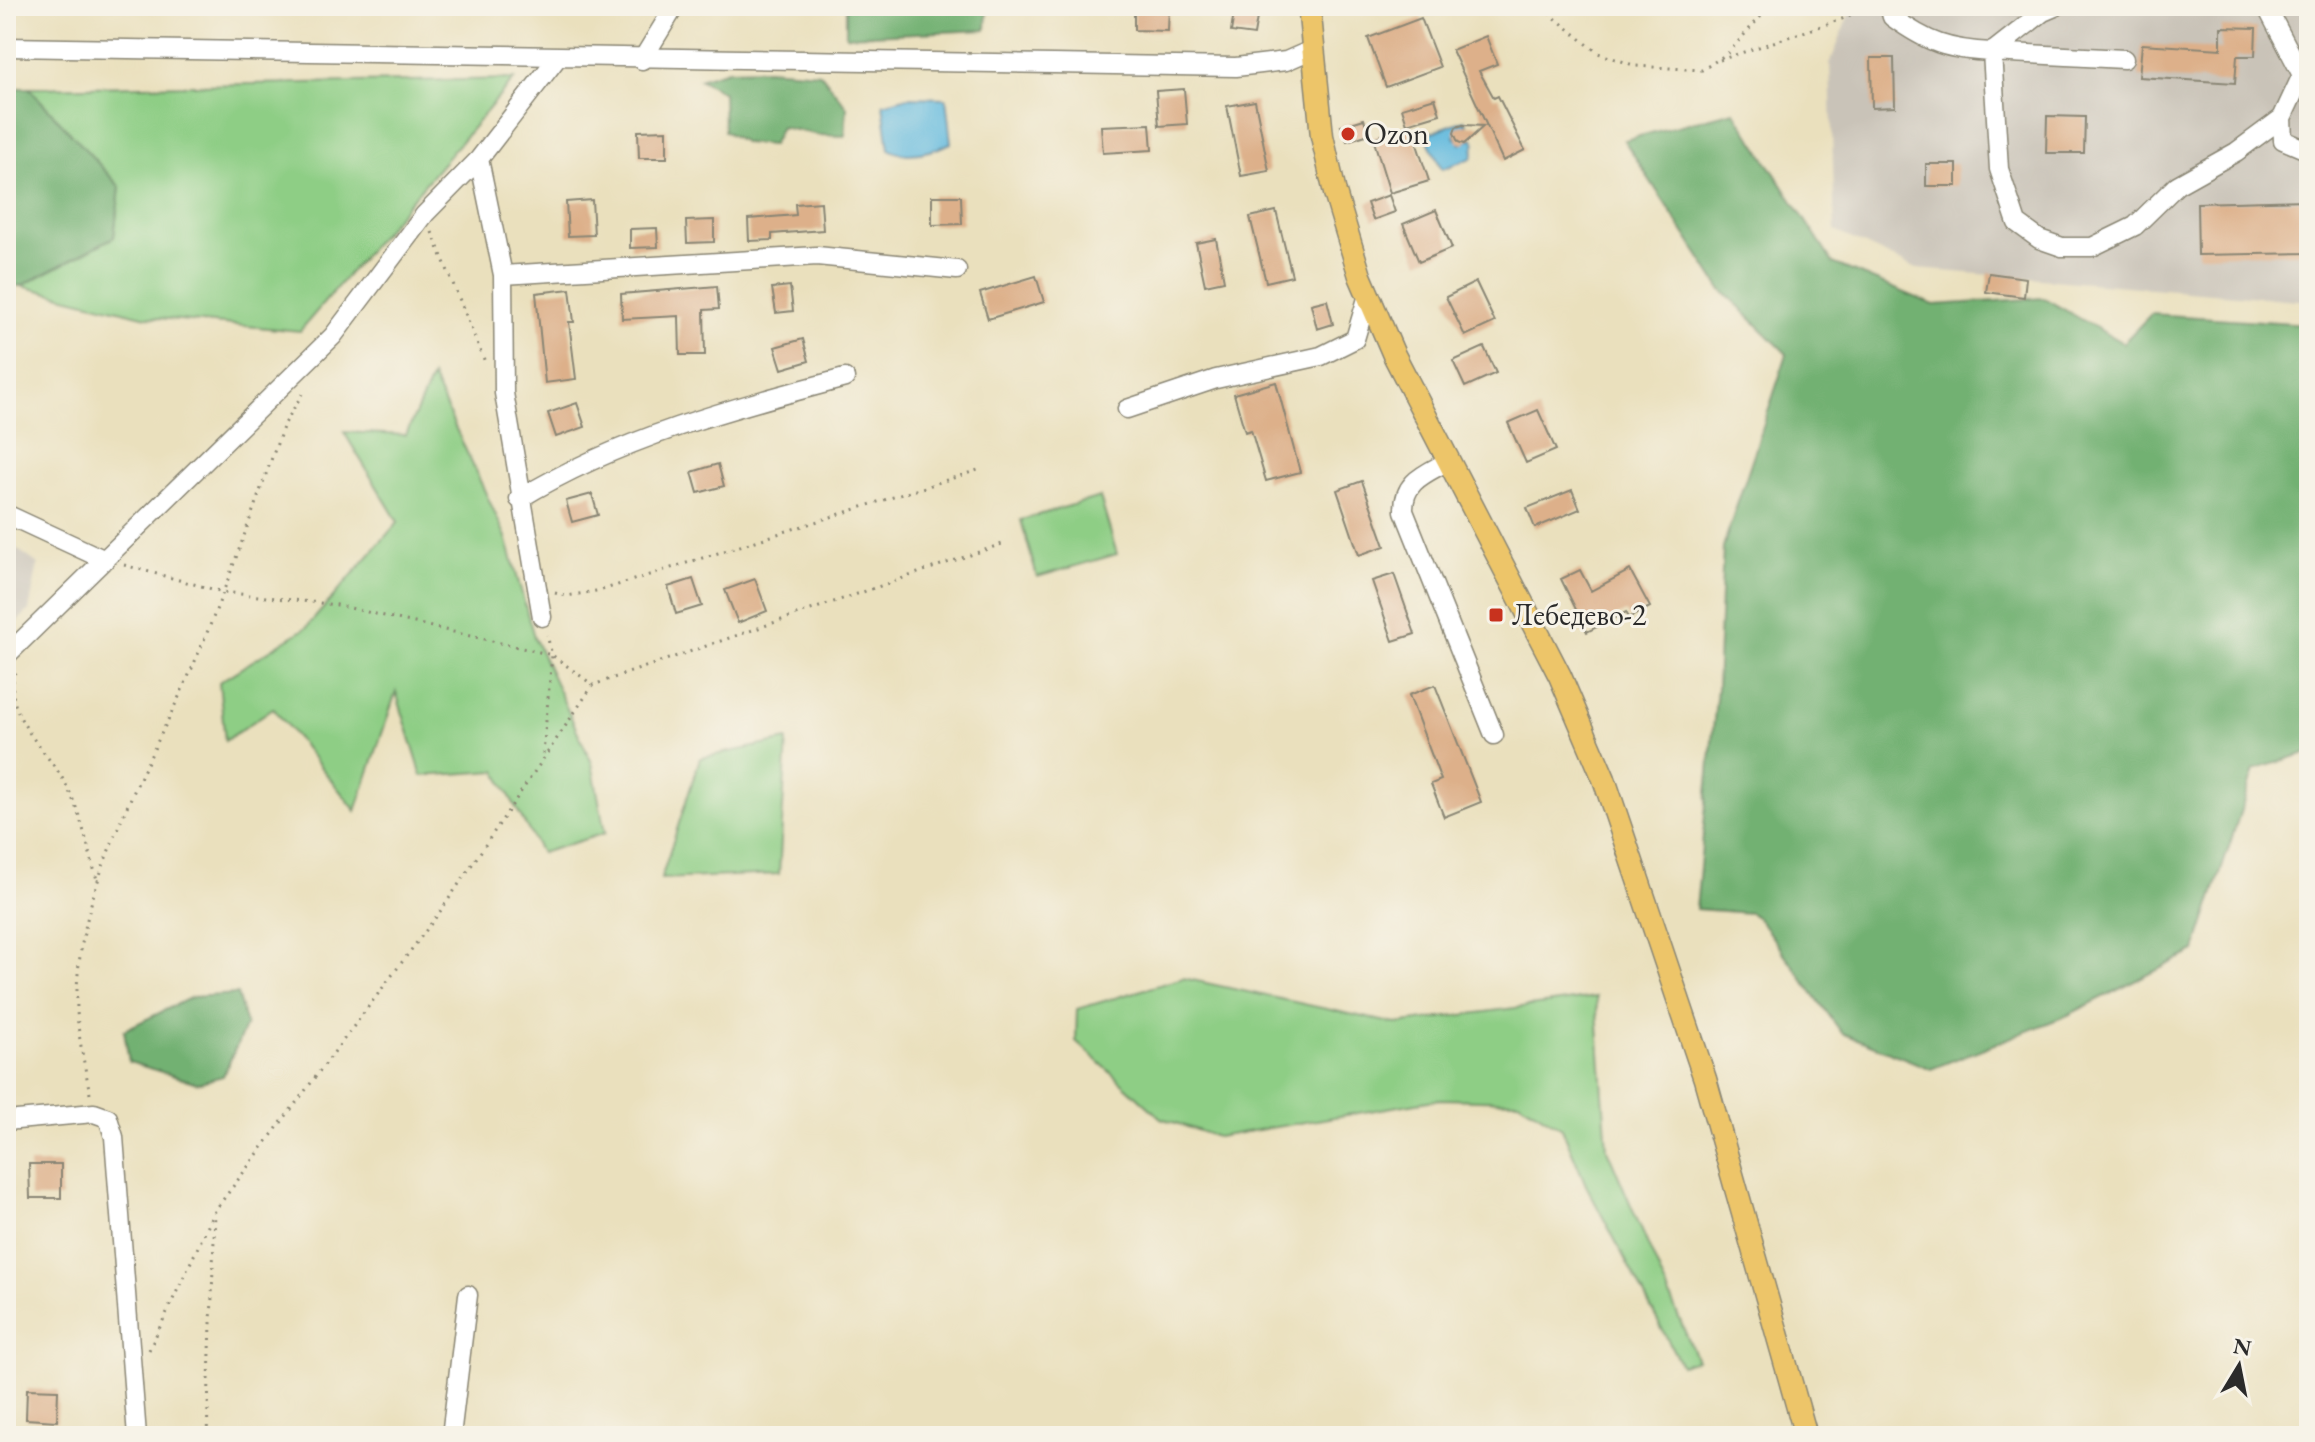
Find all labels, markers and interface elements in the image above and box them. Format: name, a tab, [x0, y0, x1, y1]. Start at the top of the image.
place label: Ozon	[1364, 114, 1429, 153]
marker: Ozon	[1339, 125, 1357, 143]
place label: Лебедево-2	[1512, 595, 1647, 634]
marker: Лебедево-2	[1487, 606, 1505, 624]
north arrow	[2199, 1326, 2279, 1406]
text: N	[2231, 1331, 2254, 1363]

